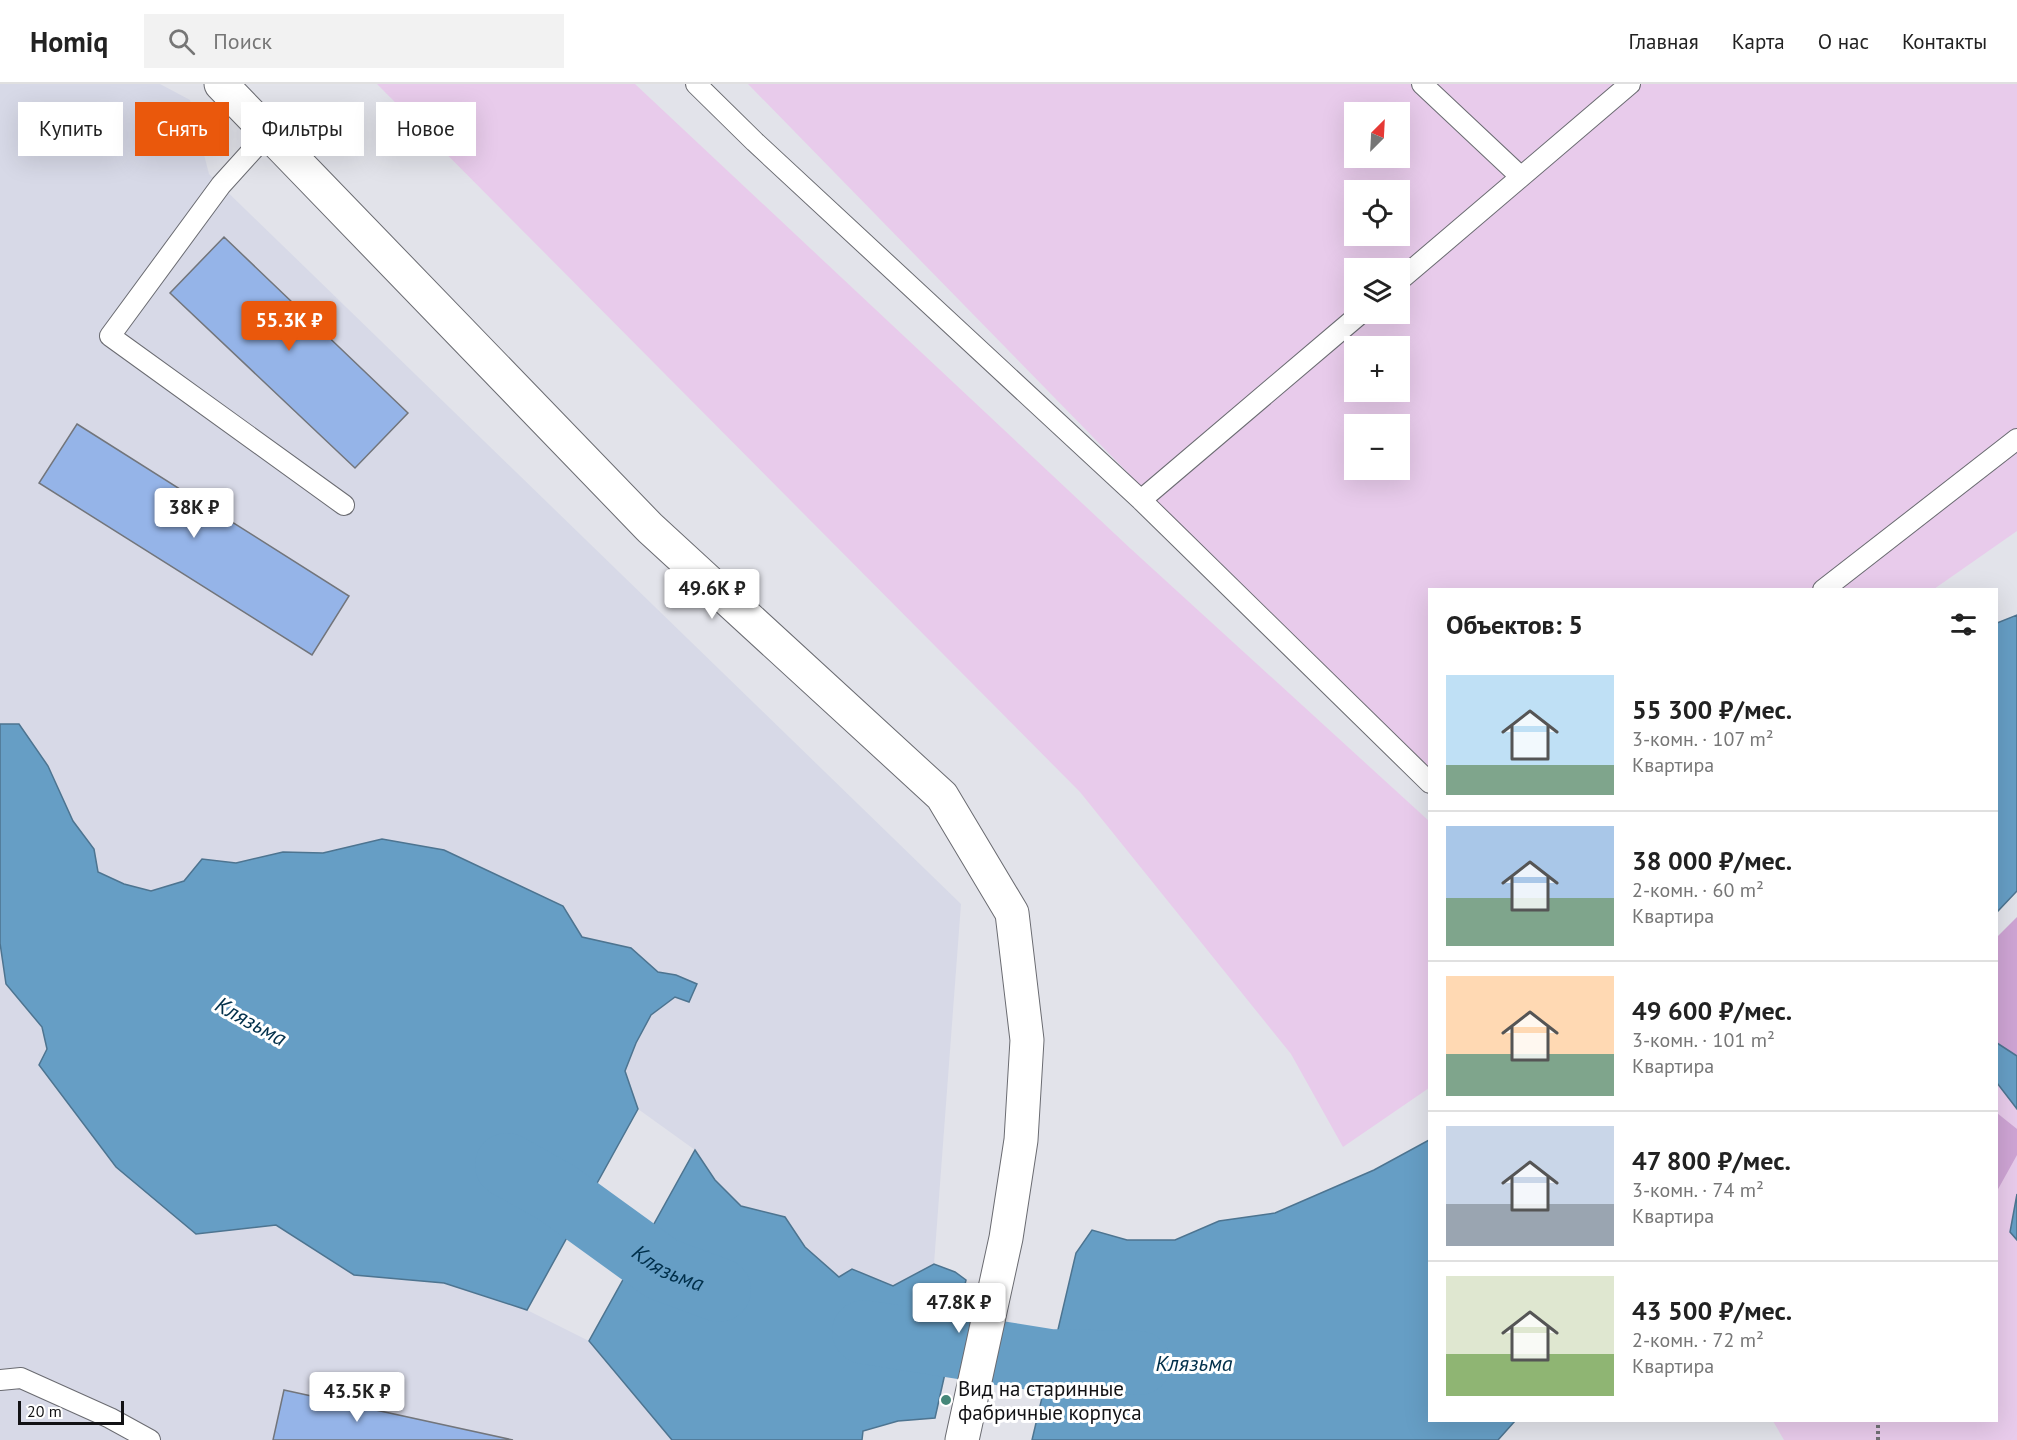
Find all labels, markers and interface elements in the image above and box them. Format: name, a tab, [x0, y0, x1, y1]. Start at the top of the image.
search box	[144, 14, 564, 68]
text: Homiq	[30, 23, 108, 60]
icon: search	[165, 25, 198, 58]
text: Поиск	[213, 27, 272, 55]
text: Главная	[1628, 28, 1699, 55]
text: Карта	[1732, 28, 1785, 55]
text: О нас	[1818, 28, 1869, 55]
text: Контакты	[1902, 28, 1987, 55]
chip: Купить	[18, 102, 123, 156]
chip: Снять	[135, 102, 229, 156]
chip: Фильтры	[241, 102, 364, 156]
chip: Новое	[376, 102, 476, 156]
north arrow	[1344, 102, 1410, 168]
map controls	[1344, 102, 1410, 480]
button: locate	[1344, 180, 1410, 246]
button: layers	[1344, 258, 1410, 324]
pin: 55.3K ₽	[234, 301, 344, 352]
text: 55.3K ₽	[255, 307, 323, 333]
button: +	[1344, 336, 1410, 402]
button: −	[1344, 414, 1410, 480]
pin: 38K ₽	[152, 488, 236, 539]
text: 38K ₽	[169, 494, 219, 520]
pin: 49.6K ₽	[657, 569, 767, 620]
text: 49.6K ₽	[678, 575, 746, 601]
text: Объектов: 5	[1446, 608, 1583, 641]
icon: filters	[1947, 608, 1980, 641]
text: 55 300 ₽/мес.	[1632, 693, 1792, 726]
icon: home	[1494, 699, 1566, 771]
text: 3-комн. · 107 m²	[1632, 726, 1774, 752]
text: Квартира	[1632, 752, 1714, 778]
text: 38 000 ₽/мес.	[1632, 844, 1792, 877]
icon: home	[1494, 850, 1566, 922]
text: 2-комн. · 60 m²	[1632, 877, 1764, 903]
text: Квартира	[1632, 903, 1714, 929]
water label: Клязьма	[210, 990, 292, 1052]
text: 49 600 ₽/мес.	[1632, 994, 1792, 1027]
icon: home	[1494, 1000, 1566, 1072]
text: 3-комн. · 101 m²	[1632, 1027, 1775, 1053]
text: Квартира	[1632, 1053, 1714, 1079]
text: 47 800 ₽/мес.	[1632, 1144, 1791, 1177]
icon: home	[1494, 1150, 1566, 1222]
text: 3-комн. · 74 m²	[1632, 1177, 1764, 1203]
text: Квартира	[1632, 1203, 1714, 1229]
water label: Клязьма	[627, 1238, 708, 1297]
pin: 47.8K ₽	[904, 1283, 1014, 1334]
text: 47.8K ₽	[927, 1289, 991, 1315]
text: 43 500 ₽/мес.	[1632, 1294, 1792, 1327]
icon: home	[1494, 1300, 1566, 1372]
text: 2-комн. · 72 m²	[1632, 1327, 1764, 1353]
water label: Клязьма	[1155, 1349, 1233, 1377]
text: Квартира	[1632, 1353, 1714, 1379]
pin: 43.5K ₽	[302, 1372, 412, 1423]
place label: Вид на старинные фабричные корпуса	[958, 1375, 1142, 1426]
text: 43.5K ₽	[323, 1378, 391, 1404]
marker: Вид на старинные фабричные корпуса	[939, 1393, 953, 1407]
scale bar	[18, 1398, 124, 1426]
text: 20 m	[27, 1401, 62, 1421]

